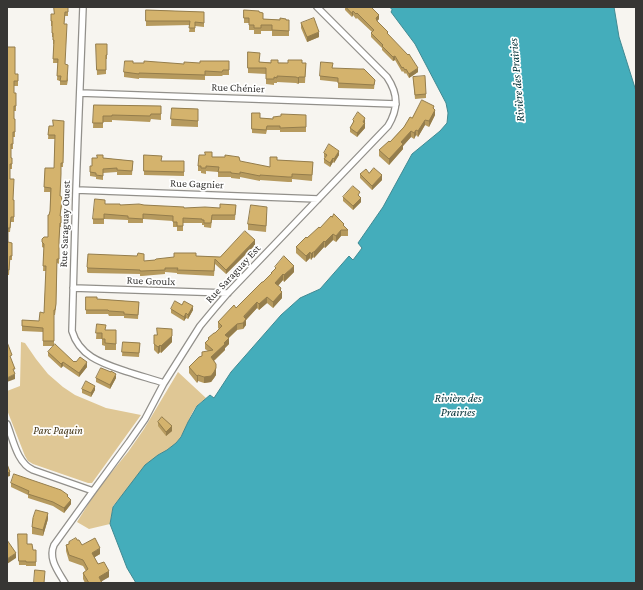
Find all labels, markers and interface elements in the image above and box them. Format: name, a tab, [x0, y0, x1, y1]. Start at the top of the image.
water label: Rivière des Prairies	[506, 38, 528, 122]
street label: Rue Chénier	[211, 80, 265, 96]
street label: Rue Gagnier	[170, 176, 224, 192]
street label: Rue Saraguay Ouest	[57, 180, 73, 268]
street label: Rue Saraguay Est	[203, 242, 263, 306]
street label: Rue Groulx	[126, 274, 176, 288]
water label: Rivière des Prairies	[434, 391, 482, 419]
park label: Parc Paquin	[33, 424, 83, 438]

